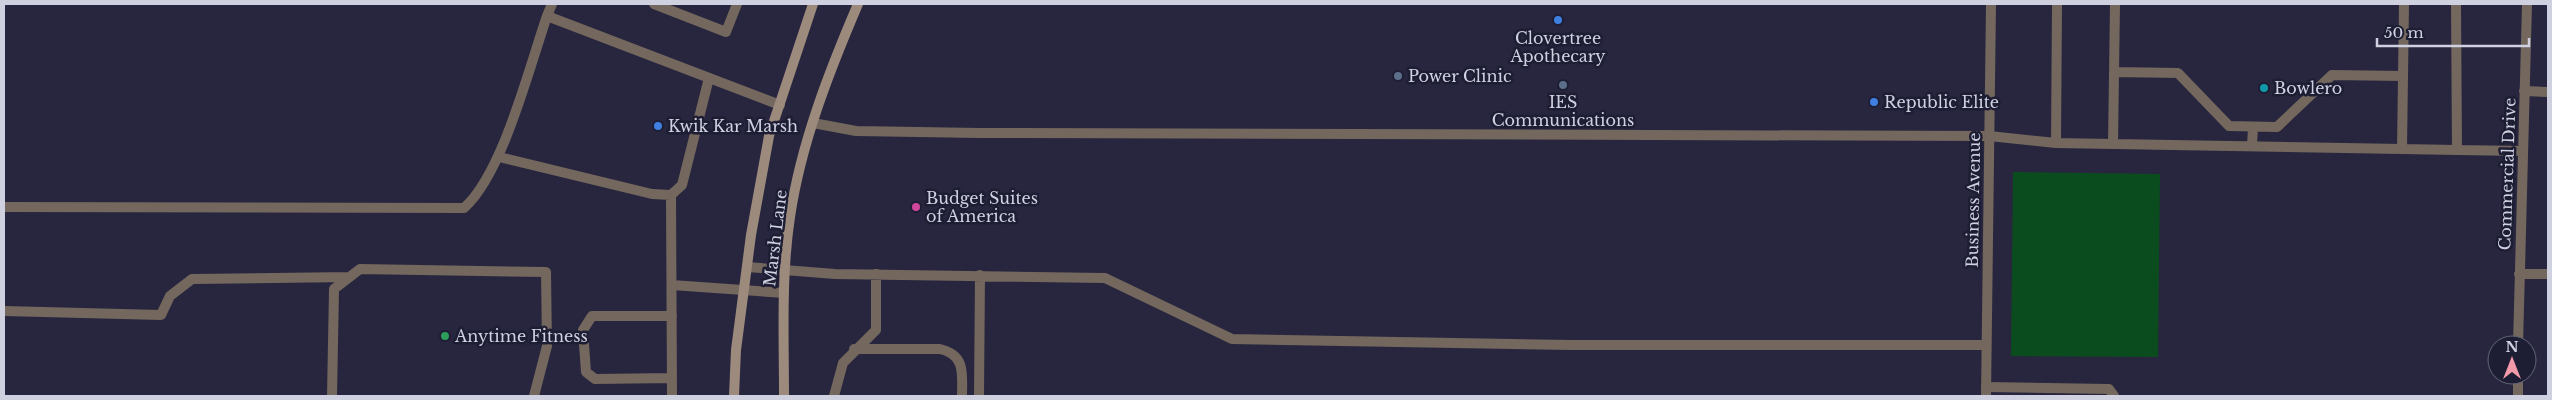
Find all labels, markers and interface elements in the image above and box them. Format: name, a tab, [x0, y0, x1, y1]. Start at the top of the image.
marker: Clovertree Apothecary	[1552, 14, 1564, 26]
scale bar	[2377, 15, 2530, 47]
text: 50 m	[2384, 23, 2424, 42]
place label: Clovertree Apothecary	[1509, 28, 1606, 66]
place label: Power Clinic	[1408, 66, 1512, 86]
marker: Power Clinic	[1392, 70, 1404, 82]
place label: Bowlero	[2274, 78, 2342, 98]
marker: IES Communications	[1557, 79, 1569, 91]
marker: Bowlero	[2258, 82, 2270, 94]
place label: IES Communications	[1492, 92, 1634, 130]
place label: Republic Elite	[1884, 92, 1999, 112]
marker: Republic Elite	[1868, 96, 1880, 108]
street label: Commercial Drive	[2494, 97, 2520, 251]
place label: Kwik Kar Marsh	[668, 116, 798, 136]
marker: Kwik Kar Marsh	[652, 120, 664, 132]
street label: Business Avenue	[1962, 132, 1984, 268]
street label: Marsh Lane	[759, 188, 791, 288]
place label: Budget Suites of America	[926, 188, 1038, 226]
marker: Budget Suites of America	[910, 201, 922, 213]
place label: Anytime Fitness	[454, 326, 588, 346]
marker: Anytime Fitness	[439, 330, 451, 342]
north arrow	[2487, 335, 2537, 385]
text: N	[2505, 338, 2519, 356]

